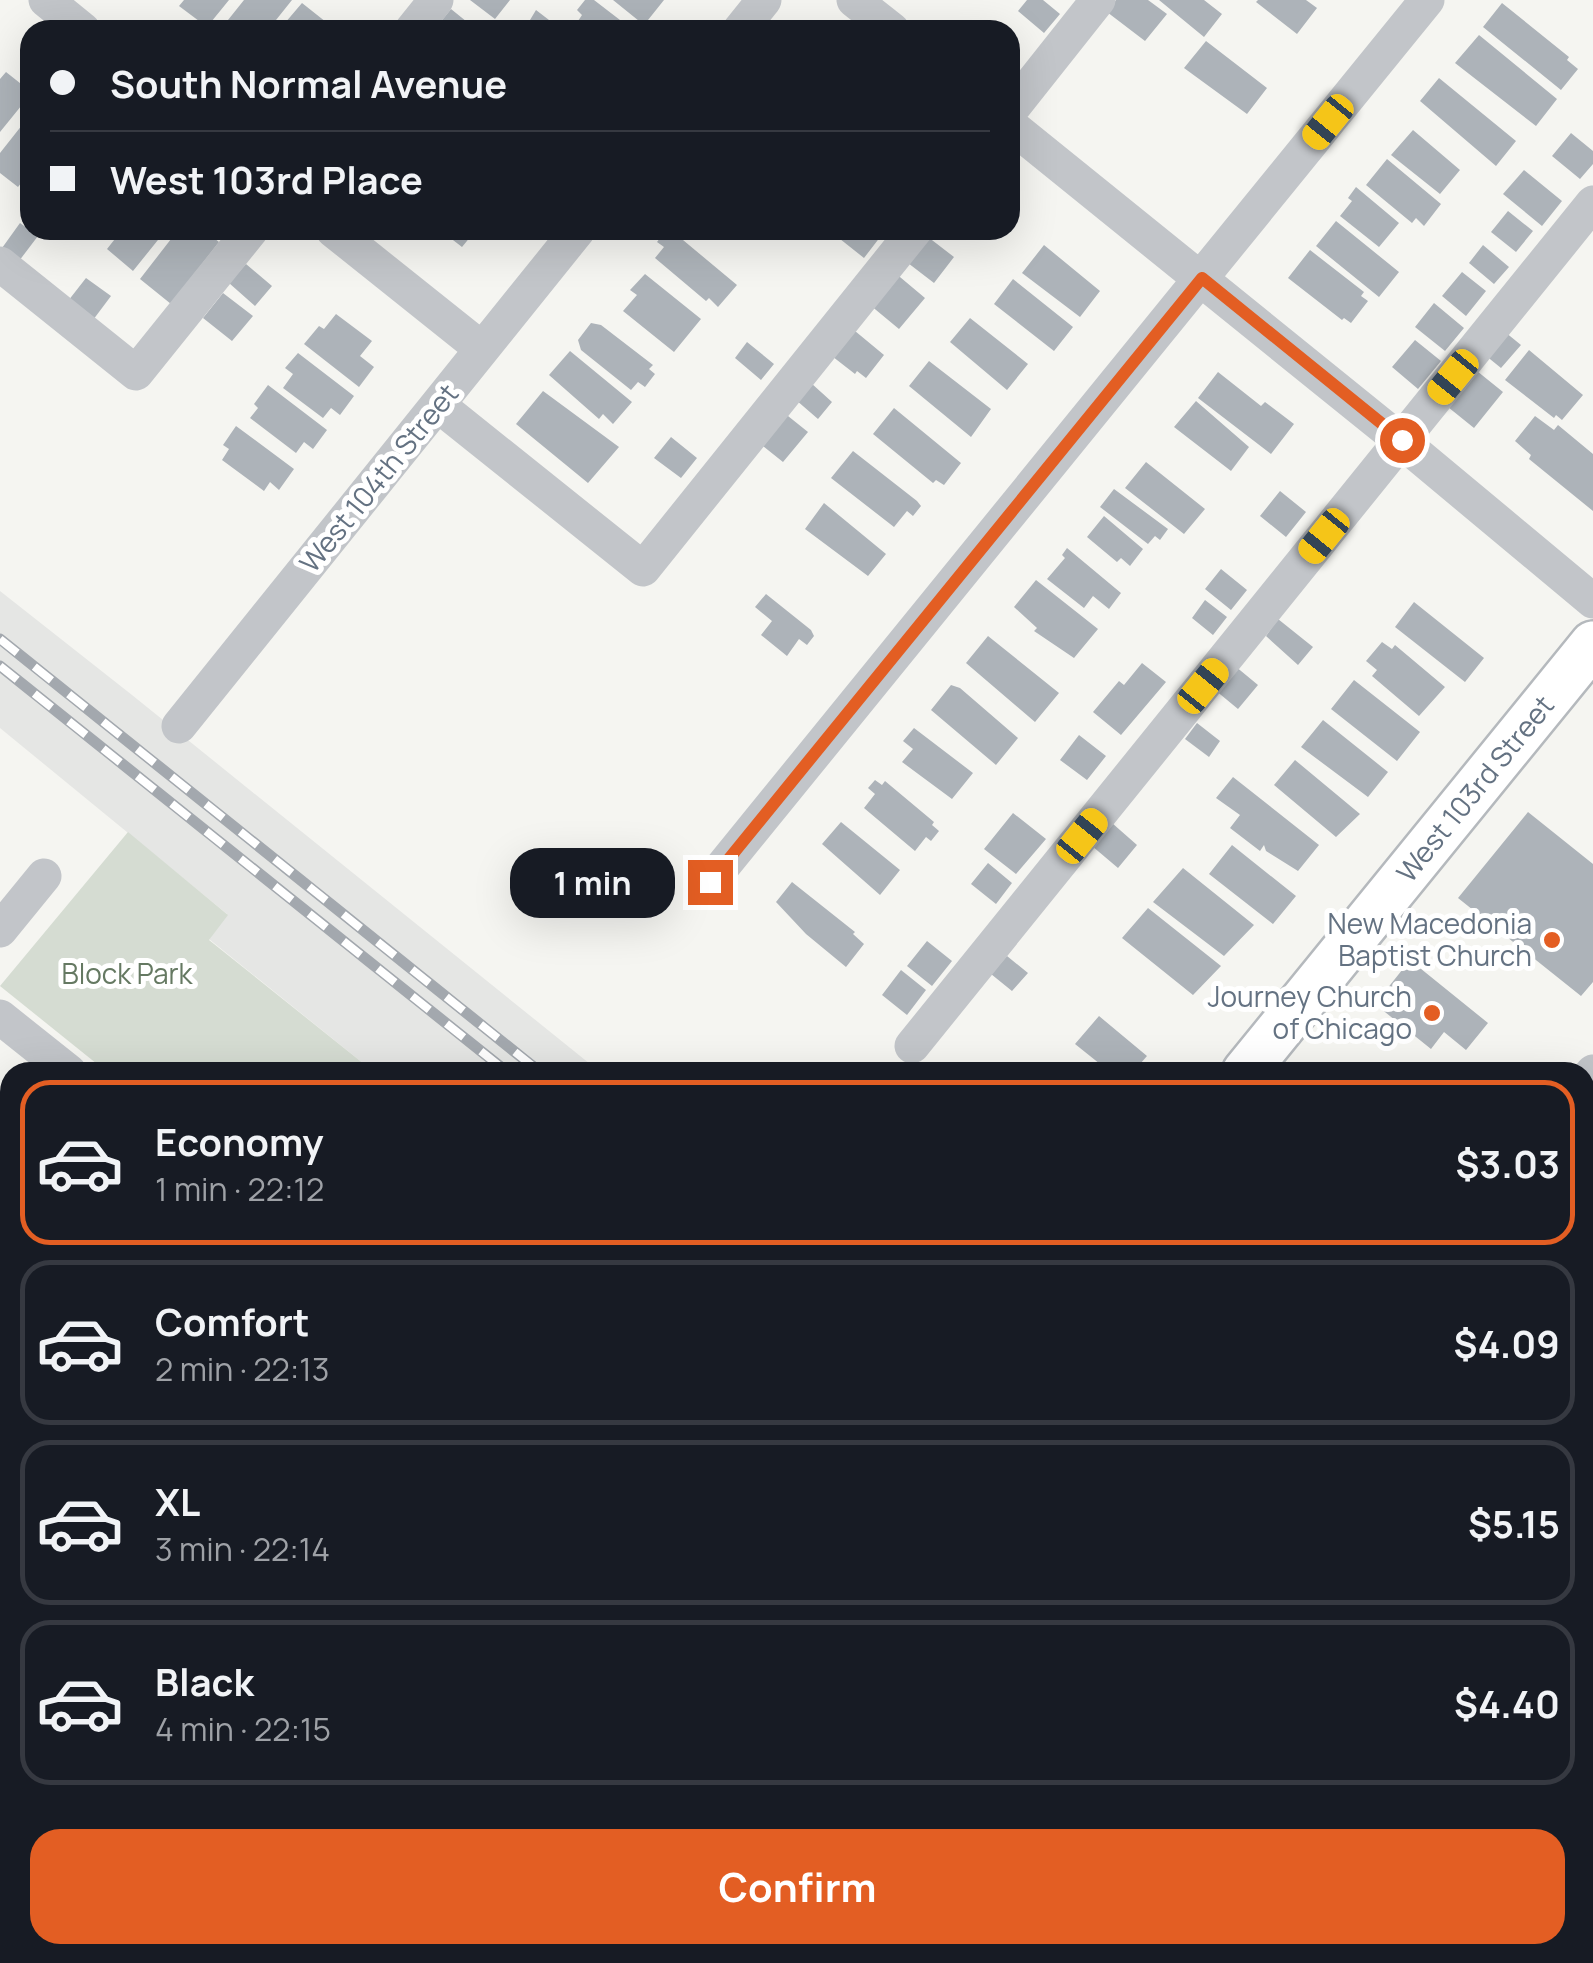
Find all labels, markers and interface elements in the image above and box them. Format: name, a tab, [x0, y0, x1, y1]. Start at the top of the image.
text: South Normal Avenue	[110, 57, 507, 109]
car	[1297, 89, 1359, 155]
text: West 103rd Place	[110, 153, 423, 205]
car	[1422, 344, 1484, 410]
street label: West 104th Street	[290, 375, 466, 580]
route start	[1380, 418, 1425, 463]
car	[1293, 503, 1355, 569]
car	[1172, 653, 1234, 719]
street label: West 103rd Street	[1387, 687, 1562, 889]
car	[1051, 803, 1113, 869]
callout: 1 min	[510, 847, 675, 917]
route end	[688, 860, 733, 905]
text: 1 min	[553, 861, 632, 905]
place label: New Macedonia Baptist Church	[1328, 904, 1532, 974]
marker: New Macedonia Baptist Church	[1541, 929, 1563, 951]
park label: Block Park	[61, 954, 194, 992]
place label: Journey Church of Chicago	[1207, 977, 1412, 1047]
marker: Journey Church of Chicago	[1421, 1002, 1443, 1024]
text: Economy	[155, 1115, 324, 1167]
icon: car	[35, 1118, 125, 1208]
text: $3.03	[1455, 1137, 1560, 1189]
text: 1 min · 22:12	[155, 1167, 324, 1211]
text: Comfort	[155, 1295, 309, 1347]
icon: car	[35, 1298, 125, 1388]
text: $4.09	[1454, 1317, 1560, 1369]
text: 2 min · 22:13	[155, 1347, 330, 1391]
text: XL	[155, 1475, 200, 1527]
icon: car	[35, 1478, 125, 1568]
text: $5.15	[1468, 1497, 1560, 1549]
text: 3 min · 22:14	[155, 1527, 330, 1571]
text: Black	[155, 1655, 254, 1707]
icon: car	[35, 1658, 125, 1748]
text: $4.40	[1454, 1677, 1560, 1729]
text: 4 min · 22:15	[155, 1707, 331, 1751]
button: Confirm	[30, 1829, 1565, 1944]

